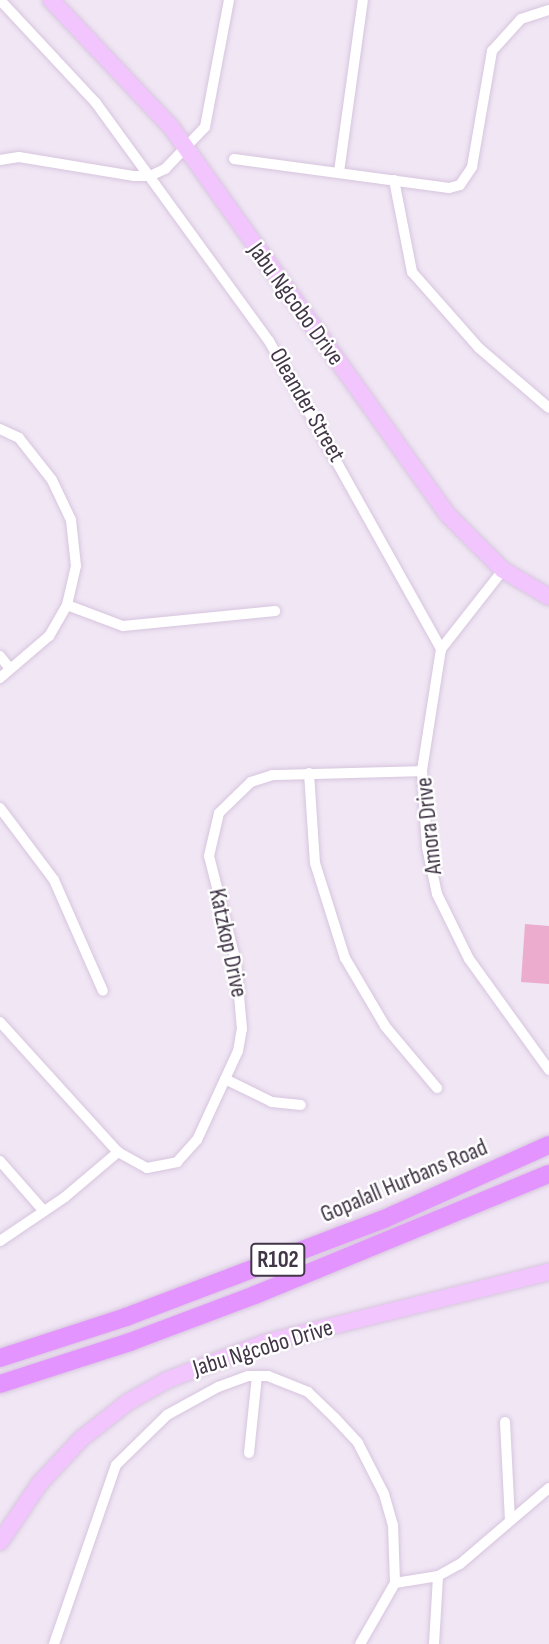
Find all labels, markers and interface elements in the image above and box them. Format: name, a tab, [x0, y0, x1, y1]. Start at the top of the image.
street label: Jabu Ngcobo Drive	[242, 237, 350, 371]
street label: Oleander Street	[263, 343, 351, 467]
street label: Amora Drive	[410, 776, 448, 876]
street label: Katzkop Drive	[202, 886, 254, 1000]
street label: Gopalall Hurbans Road	[316, 1133, 492, 1229]
road number: R102	[250, 1240, 306, 1280]
street label: Jabu Ngcobo Drive	[190, 1313, 336, 1383]

